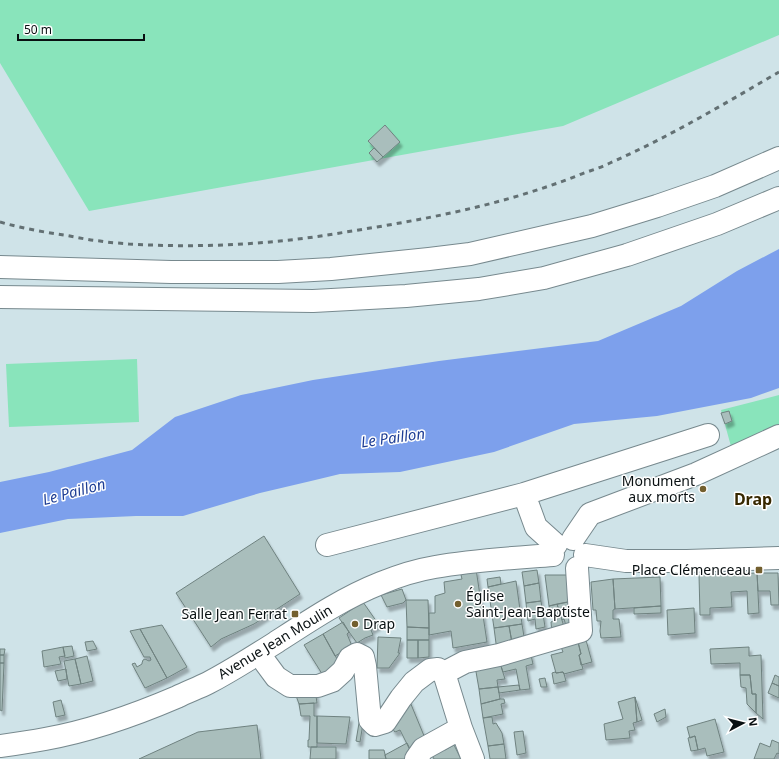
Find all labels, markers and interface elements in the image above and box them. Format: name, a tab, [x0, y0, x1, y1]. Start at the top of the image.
scale bar	[18, 16, 144, 42]
text: 50 m	[24, 21, 52, 38]
water label: Le Paillon	[360, 423, 426, 451]
place label: Monument aux morts	[622, 471, 695, 506]
water label: Le Paillon	[40, 473, 107, 509]
marker: Monument aux morts	[698, 484, 708, 494]
district label: Drap	[734, 488, 772, 510]
place label: Place Clémenceau	[632, 560, 751, 579]
marker: Place Clémenceau	[754, 565, 764, 575]
place label: Église Saint-Jean-Baptiste	[466, 586, 590, 621]
marker: Église Saint-Jean-Baptiste	[453, 599, 463, 609]
street label: Avenue Jean Moulin	[214, 600, 336, 683]
place label: Salle Jean Ferrat	[181, 604, 287, 623]
marker: Salle Jean Ferrat	[290, 609, 300, 619]
place label: Drap	[363, 614, 395, 633]
marker: Drap	[350, 619, 360, 629]
north arrow	[723, 703, 763, 743]
text: N	[745, 716, 761, 727]

